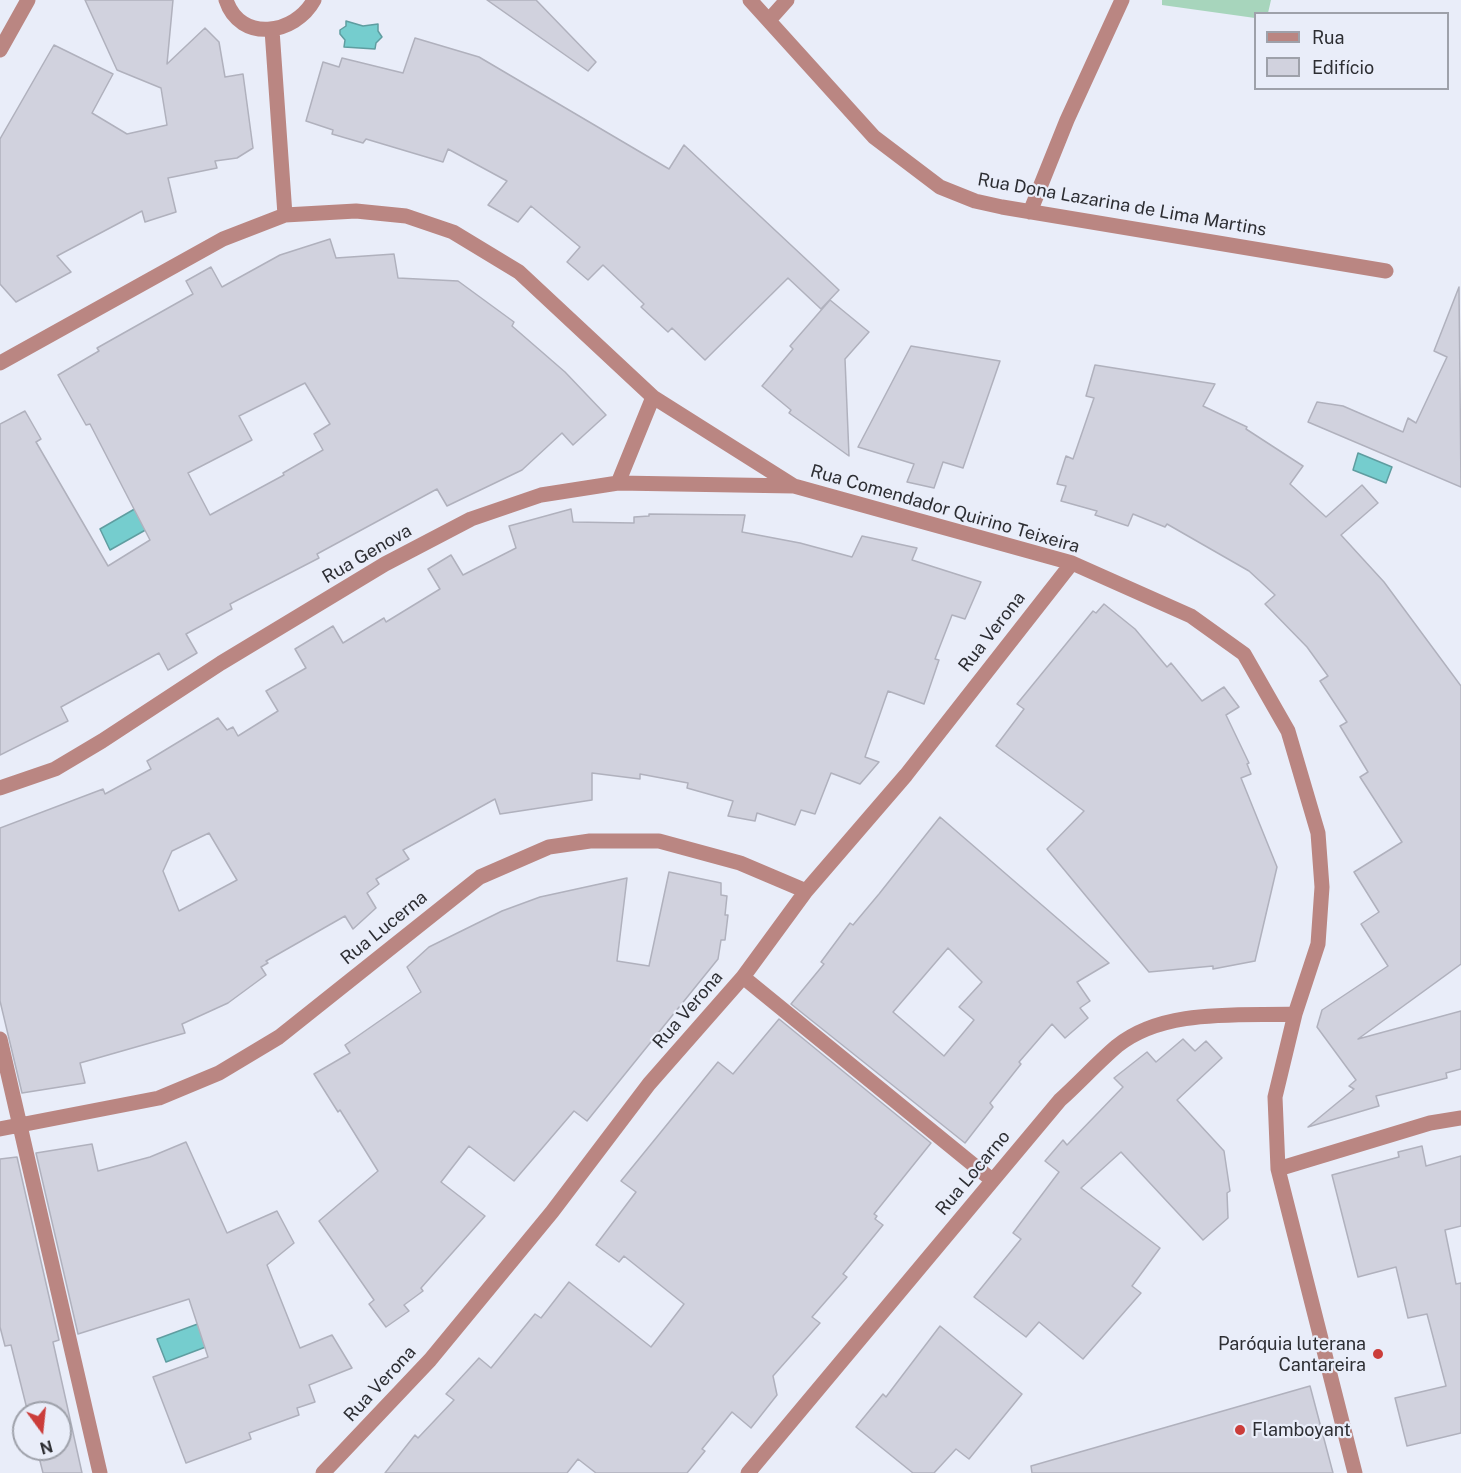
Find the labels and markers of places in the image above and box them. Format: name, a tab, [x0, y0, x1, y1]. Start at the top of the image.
place label: Paróquia luterana Cantareira	[1218, 1333, 1366, 1376]
marker: Paróquia luterana Cantareira	[1371, 1347, 1385, 1361]
place label: Flamboyant	[1252, 1419, 1351, 1441]
marker: Flamboyant	[1233, 1423, 1247, 1437]

